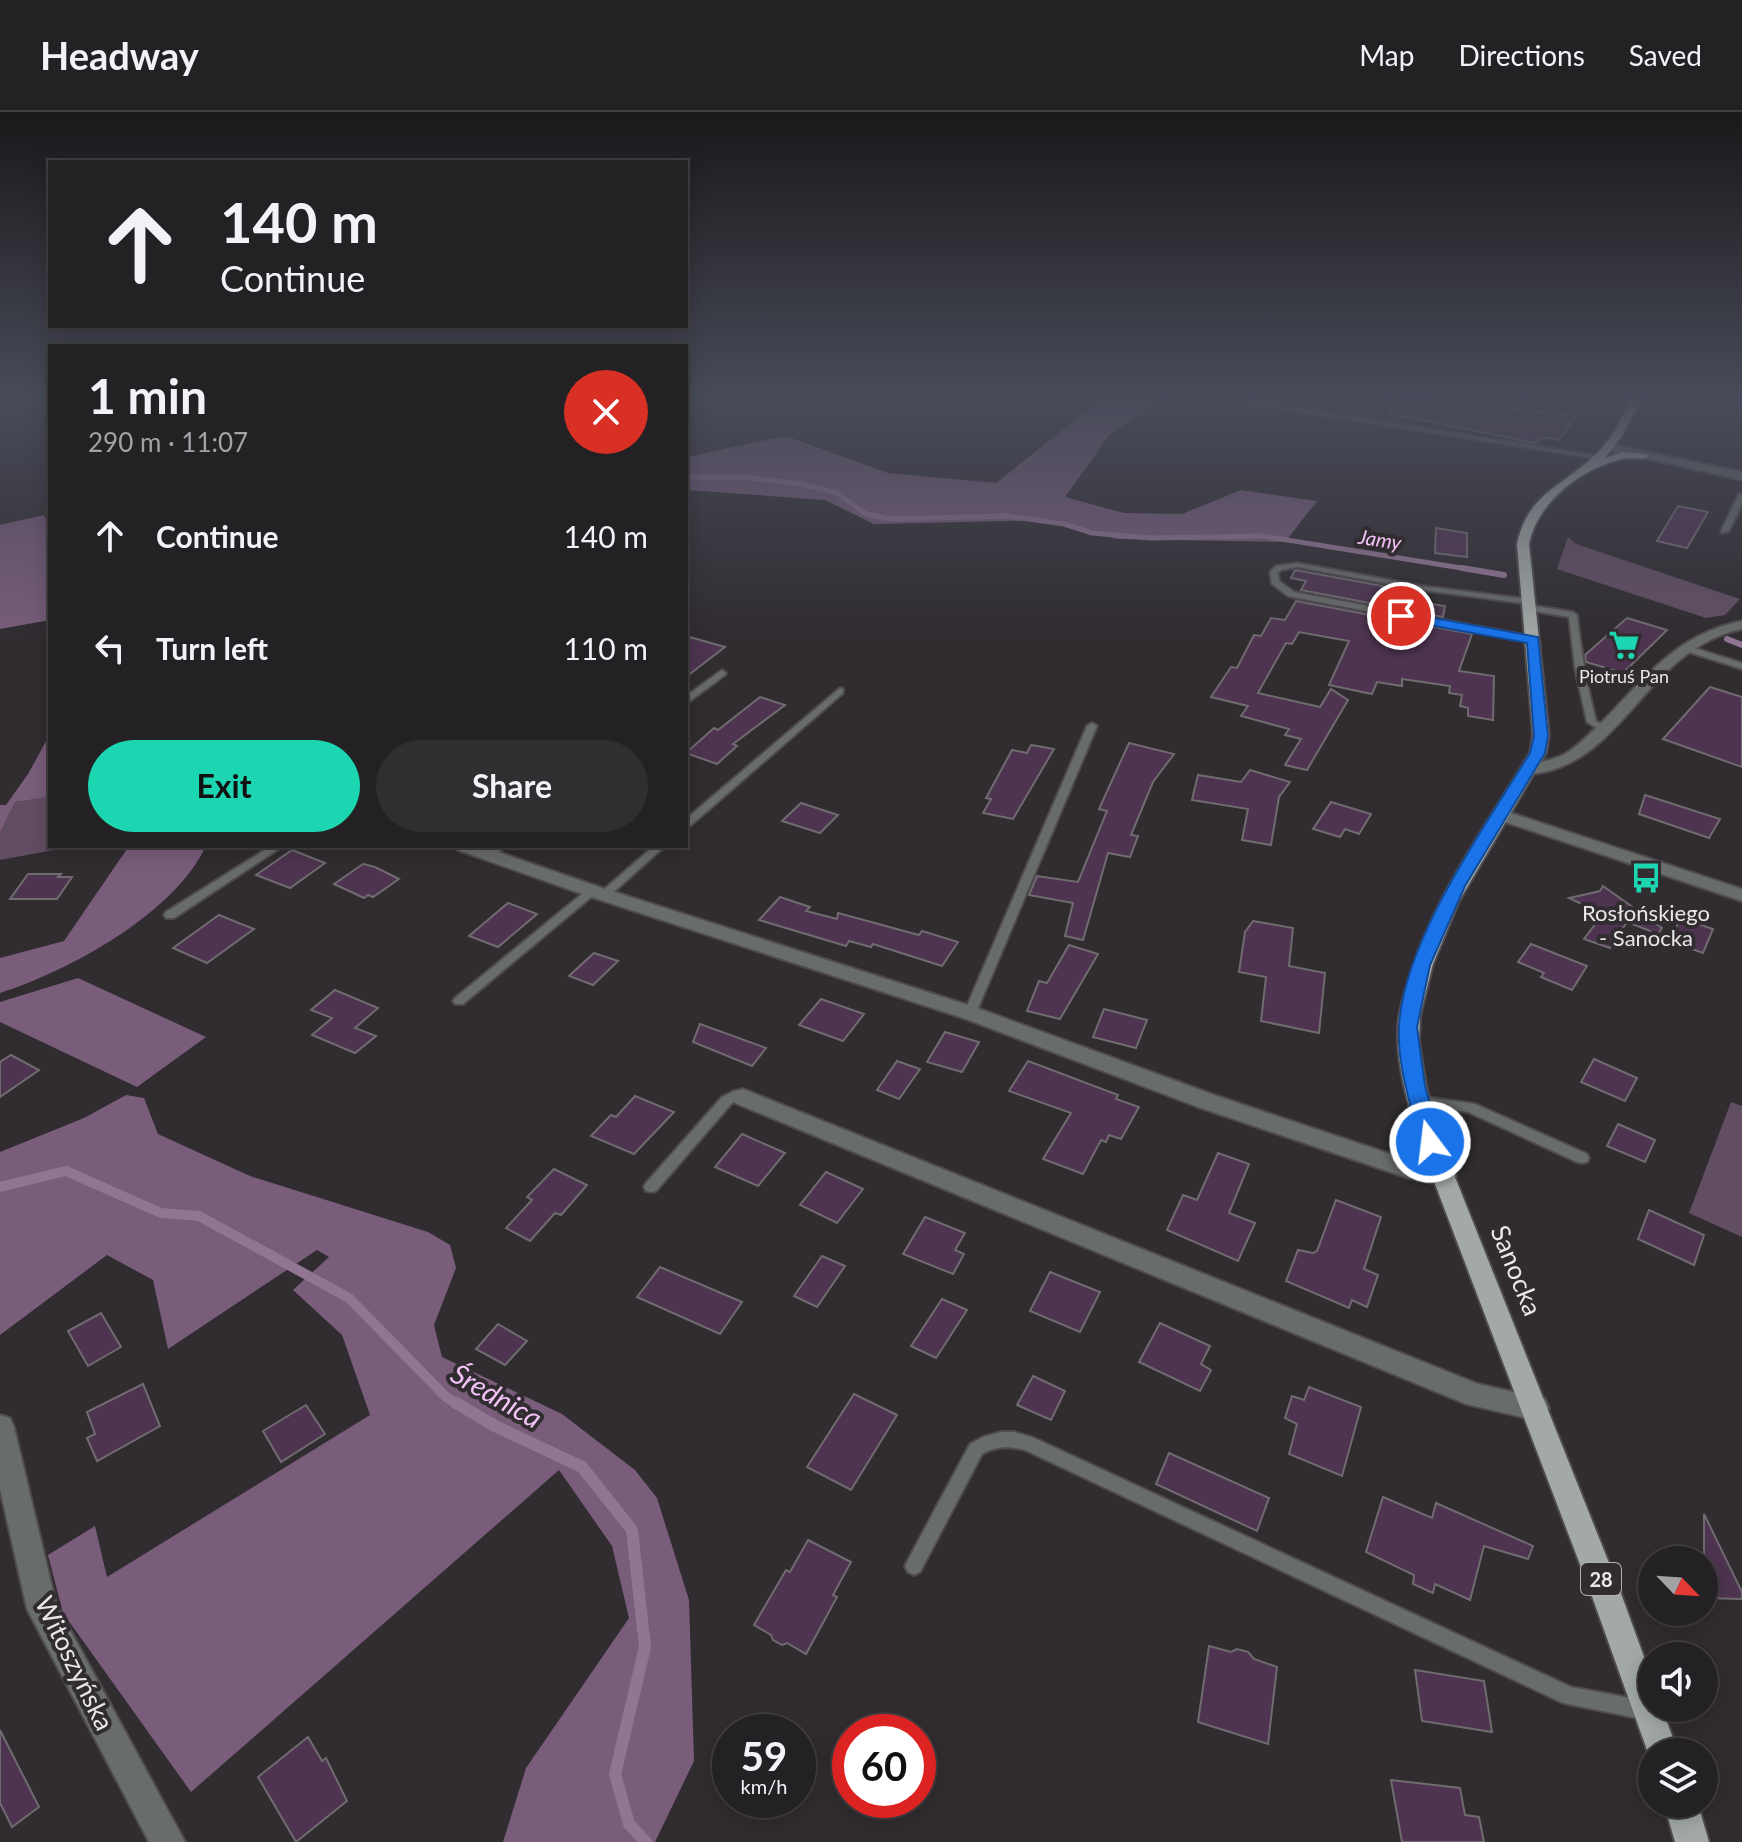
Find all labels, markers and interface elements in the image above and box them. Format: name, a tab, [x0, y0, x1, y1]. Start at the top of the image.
text: Headway	[40, 32, 199, 78]
text: Map	[1359, 38, 1414, 72]
text: Directions	[1458, 38, 1585, 72]
text: Saved	[1629, 38, 1702, 72]
text: 140 m	[220, 188, 378, 255]
icon: ahead	[88, 192, 192, 296]
text: Continue	[220, 256, 365, 300]
text: 1 min	[88, 367, 207, 424]
button: close	[564, 370, 648, 454]
text: 290 m · 11:07	[88, 426, 248, 458]
icon: ahead	[88, 514, 132, 558]
text: Continue	[156, 518, 279, 554]
text: 140 m	[563, 518, 648, 554]
water label: Jamy	[1356, 524, 1403, 554]
pin	[1367, 582, 1435, 650]
icon: arrive	[1379, 594, 1423, 638]
icon: left	[88, 626, 132, 670]
supermarket icon: Piotruś Pan	[1607, 628, 1641, 662]
text: Turn left	[156, 630, 268, 666]
text: 110 m	[563, 630, 648, 666]
place label: Piotruś Pan	[1579, 665, 1669, 687]
button: Exit	[88, 740, 360, 832]
button: Share	[376, 740, 648, 832]
bus stop icon: Rosłońskiego - Sanocka	[1629, 861, 1663, 895]
place label: Rosłońskiego - Sanocka	[1582, 899, 1710, 951]
position arrow	[1388, 1100, 1472, 1184]
street label: Sanocka	[1484, 1220, 1550, 1320]
water label: Średnica	[445, 1355, 549, 1435]
north arrow	[1638, 1546, 1718, 1626]
map controls	[1638, 1546, 1718, 1818]
road number: 28	[1581, 1563, 1621, 1595]
street label: Witoszyńska	[29, 1591, 121, 1735]
button: sound	[1638, 1642, 1718, 1722]
speed limit sign: 60	[832, 1714, 936, 1818]
text: 59	[741, 1732, 787, 1780]
button: layers	[1638, 1738, 1718, 1818]
text: km/h	[741, 1774, 787, 1798]

